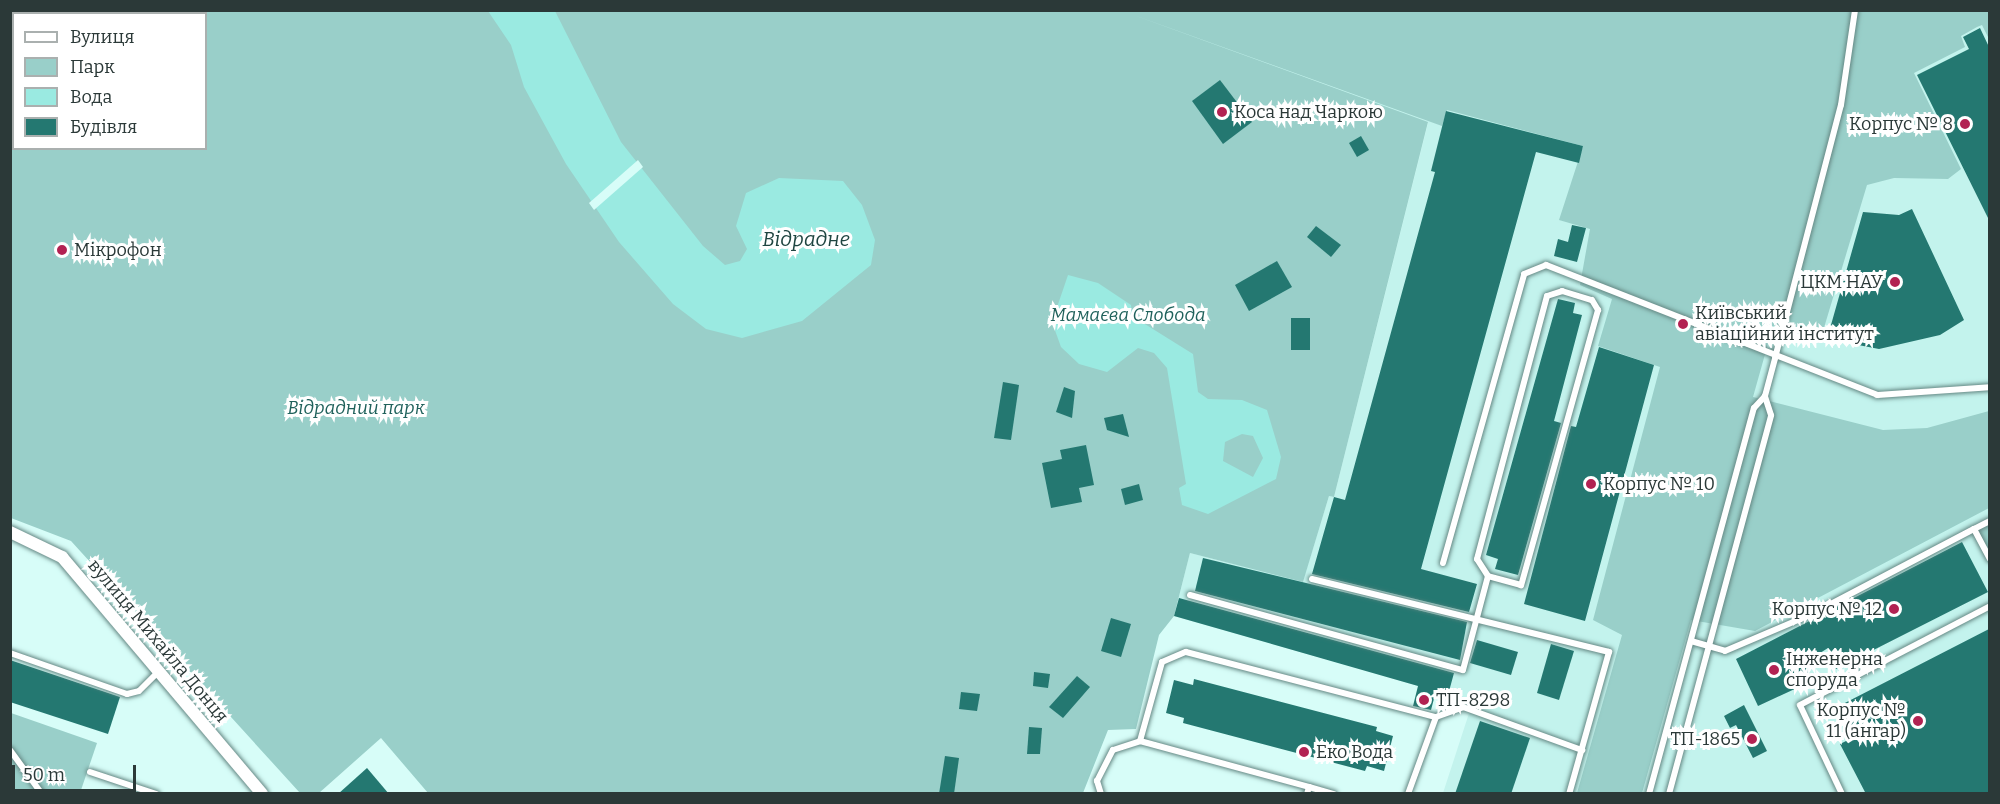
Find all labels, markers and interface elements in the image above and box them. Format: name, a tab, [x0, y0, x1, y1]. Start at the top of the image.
legend	[12, 12, 207, 150]
text: Вулиця	[70, 26, 134, 48]
text: Парк	[70, 56, 115, 78]
text: Вода	[70, 86, 112, 108]
place label: Коса над Чаркою	[1234, 101, 1383, 123]
marker: Коса над Чаркою	[1215, 105, 1229, 119]
place label: Корпус № 8	[1849, 113, 1953, 135]
text: Будівля	[70, 116, 137, 138]
marker: Корпус № 8	[1958, 117, 1972, 131]
water label: Відрадне	[762, 227, 850, 251]
place label: Мікрофон	[74, 239, 162, 261]
marker: Мікрофон	[55, 243, 69, 257]
place label: ЦКМ НАУ	[1800, 271, 1883, 293]
marker: ЦКМ НАУ	[1888, 275, 1902, 289]
place label: Київський авіаційний інститут	[1695, 303, 1874, 346]
park label: Мамаєва Слобода	[1050, 304, 1206, 326]
marker: Київський авіаційний інститут	[1676, 317, 1690, 331]
park label: Відрадний парк	[287, 397, 425, 419]
place label: Корпус № 10	[1603, 473, 1715, 495]
marker: Корпус № 10	[1584, 477, 1598, 491]
street label: вулиця Михайла Донця	[83, 555, 233, 727]
place label: Корпус № 12	[1772, 598, 1882, 620]
marker: Корпус № 12	[1887, 602, 1901, 616]
place label: Інженерна споруда	[1786, 649, 1883, 692]
marker: Інженерна споруда	[1767, 663, 1781, 677]
place label: ТП-8298	[1436, 689, 1510, 711]
marker: ТП-8298	[1417, 693, 1431, 707]
place label: Корпус № 11 (ангар)	[1817, 700, 1906, 742]
marker: Корпус № 11 (ангар)	[1911, 714, 1925, 728]
place label: ТП-1865	[1670, 728, 1740, 750]
marker: ТП-1865	[1745, 732, 1759, 746]
place label: Еко Вода	[1316, 741, 1393, 763]
marker: Еко Вода	[1297, 745, 1311, 759]
scale bar	[15, 753, 140, 791]
text: 50 m	[23, 764, 65, 786]

